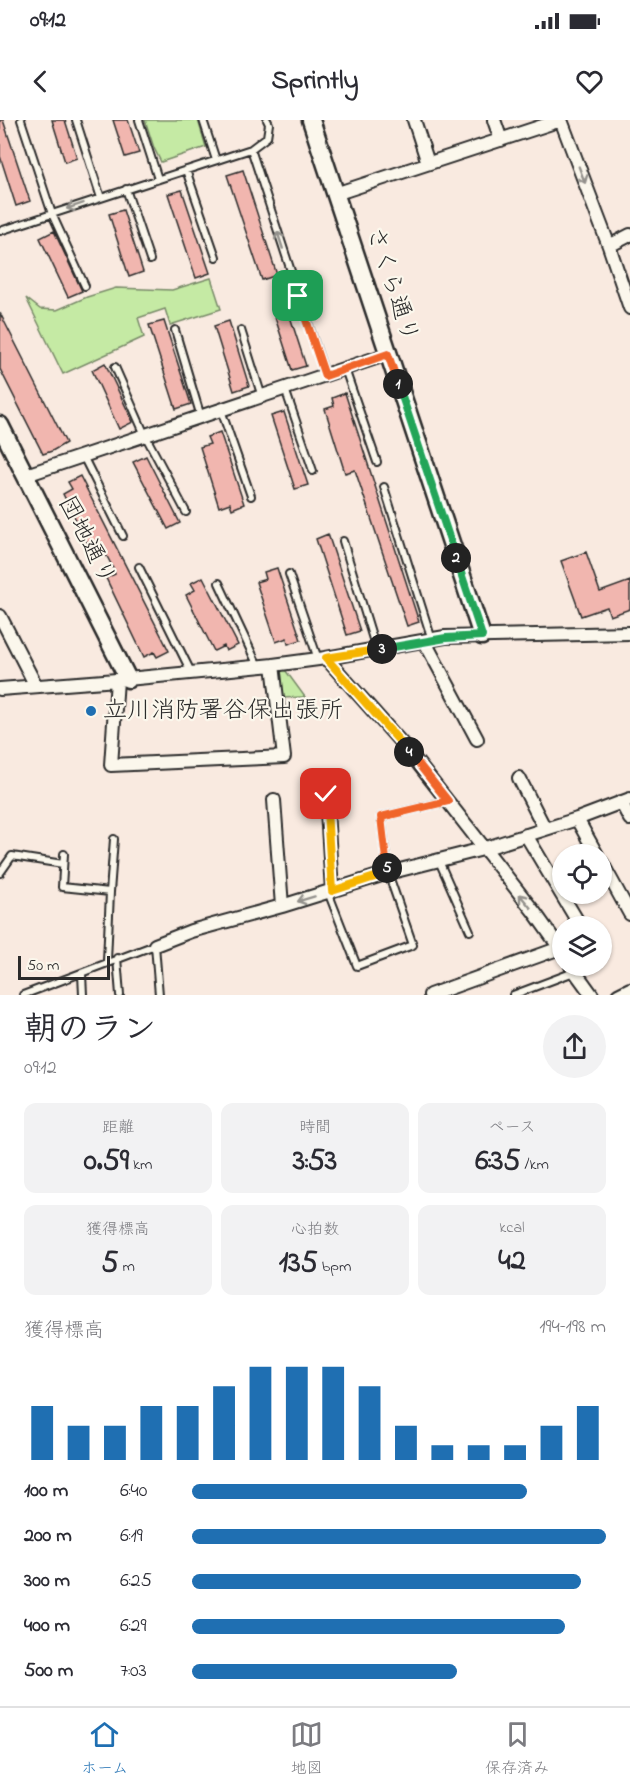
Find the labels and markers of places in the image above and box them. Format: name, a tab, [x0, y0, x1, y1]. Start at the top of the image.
pin	[272, 270, 323, 321]
pin: 1	[383, 369, 413, 399]
pin: 2	[441, 543, 471, 573]
pin: 3	[367, 634, 397, 664]
place label: 立川消防署谷保出張所	[103, 694, 343, 729]
marker: 立川消防署谷保出張所	[84, 704, 98, 718]
pin: 4	[394, 737, 424, 767]
pin	[300, 768, 351, 819]
pin: 5	[372, 853, 402, 883]

